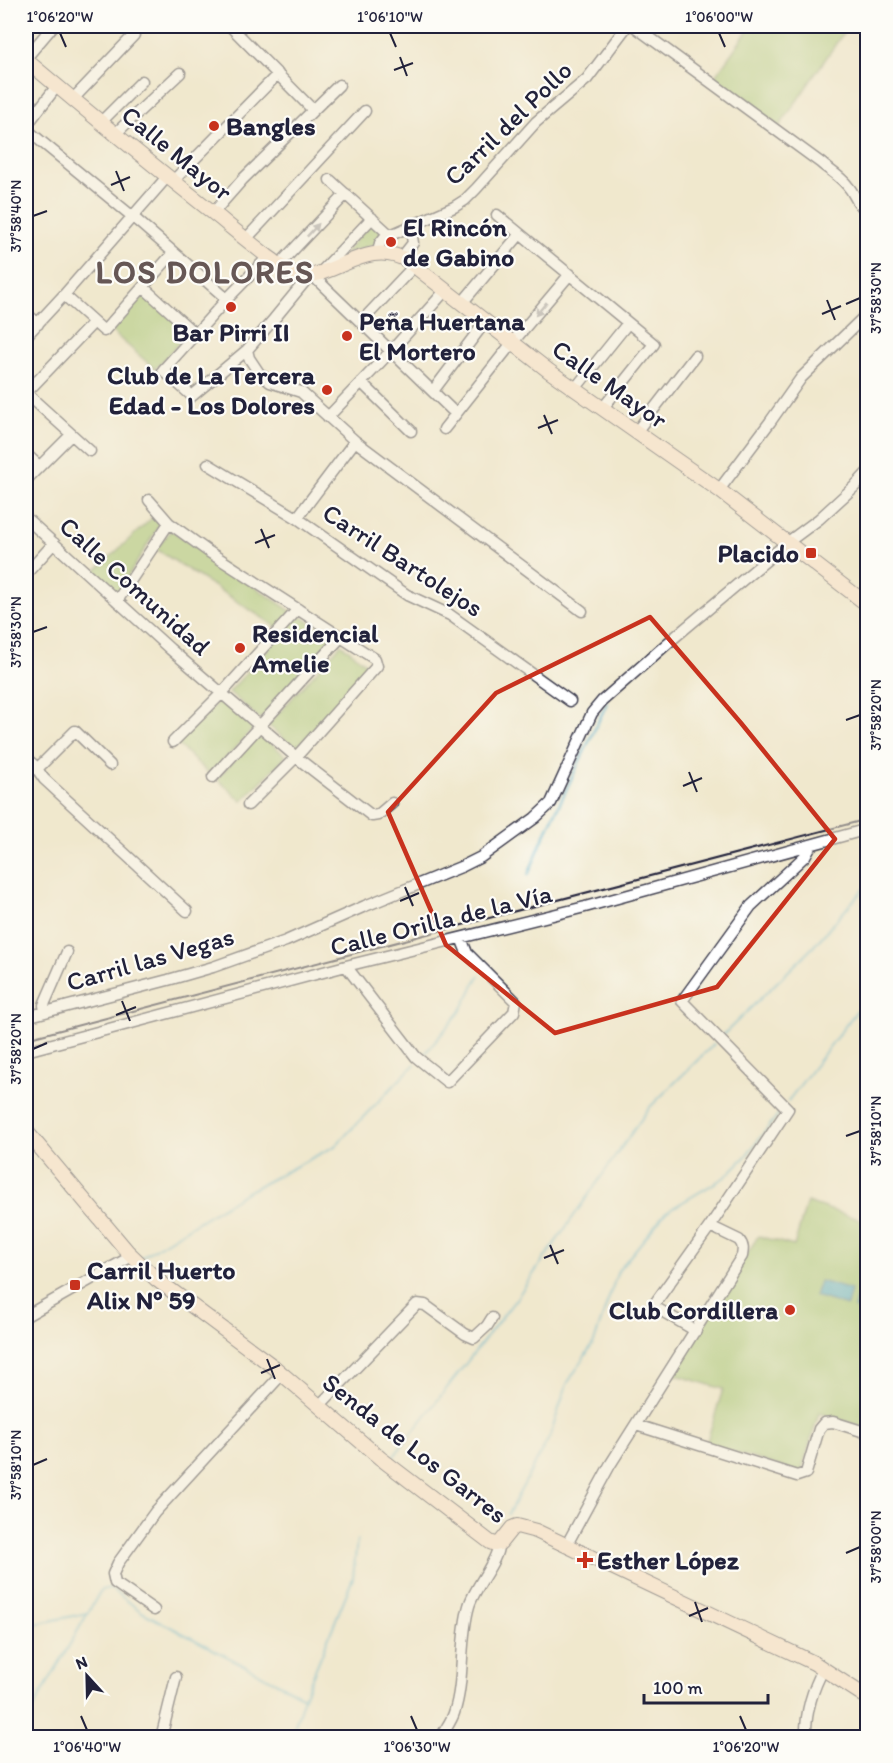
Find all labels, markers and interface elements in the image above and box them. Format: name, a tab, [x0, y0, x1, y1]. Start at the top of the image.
text: 1°06'20"W	[27, 8, 94, 26]
text: 1°06'10"W	[357, 8, 423, 26]
text: 1°06'00"W	[685, 8, 753, 26]
street label: Carril del Pollo	[437, 54, 579, 192]
street label: Calle Mayor	[115, 99, 240, 208]
place label: Bangles	[226, 110, 316, 142]
marker: Bangles	[207, 119, 221, 133]
text: 37°58'40"N	[7, 180, 25, 252]
place label: El Rincón de Gabino	[403, 211, 514, 273]
one-way arrow	[306, 222, 320, 237]
marker: El Rincón de Gabino	[384, 235, 398, 249]
district label: LOS DOLORES	[96, 253, 314, 291]
text: 37°58'30"N	[867, 262, 885, 334]
marker: Bar Pirri II	[224, 300, 238, 314]
one-way arrow	[534, 301, 547, 317]
place label: Peña Huertana El Mortero	[359, 305, 525, 367]
place label: Bar Pirri II	[172, 316, 290, 348]
marker: Peña Huertana El Mortero	[340, 329, 354, 343]
street label: Calle Mayor	[546, 333, 674, 436]
place label: Club de La Tercera Edad - Los Dolores	[107, 359, 316, 421]
marker: Club de La Tercera Edad - Los Dolores	[320, 383, 334, 397]
street label: Carril Bartolejos	[317, 496, 489, 624]
street label: Calle Comunidad	[53, 510, 217, 662]
place label: Placido	[717, 537, 799, 569]
marker: Placido	[804, 546, 818, 560]
text: 37°58'30"N	[7, 596, 25, 668]
place label: Residencial Amelie	[251, 617, 379, 679]
marker: Residencial Amelie	[233, 641, 247, 655]
text: 37°58'20"N	[867, 679, 885, 751]
street label: Calle Orilla de la Vía	[327, 877, 556, 963]
street label: Carril las Vegas	[63, 920, 237, 998]
text: 37°58'20"N	[7, 1013, 25, 1085]
text: 37°58'10"N	[867, 1096, 885, 1166]
place label: Carril Huerto Alix Nº 59	[86, 1254, 235, 1316]
marker: Carril Huerto Alix Nº 59	[68, 1278, 82, 1292]
place label: Club Cordillera	[609, 1294, 778, 1326]
marker: Club Cordillera	[783, 1303, 797, 1317]
street label: Senda de Los Garres	[316, 1366, 514, 1530]
text: 37°58'10"N	[7, 1430, 25, 1500]
text: 37°58'00"N	[867, 1510, 885, 1584]
place label: Esther López	[597, 1544, 740, 1576]
marker: Esther López	[578, 1553, 592, 1567]
north arrow	[57, 1646, 117, 1706]
text: N	[73, 1652, 90, 1673]
scale bar	[644, 1667, 768, 1705]
text: 100 m	[653, 1677, 703, 1699]
text: 1°06'40"W	[53, 1738, 121, 1756]
text: 1°06'30"W	[383, 1738, 451, 1756]
text: 1°06'20"W	[713, 1738, 780, 1756]

